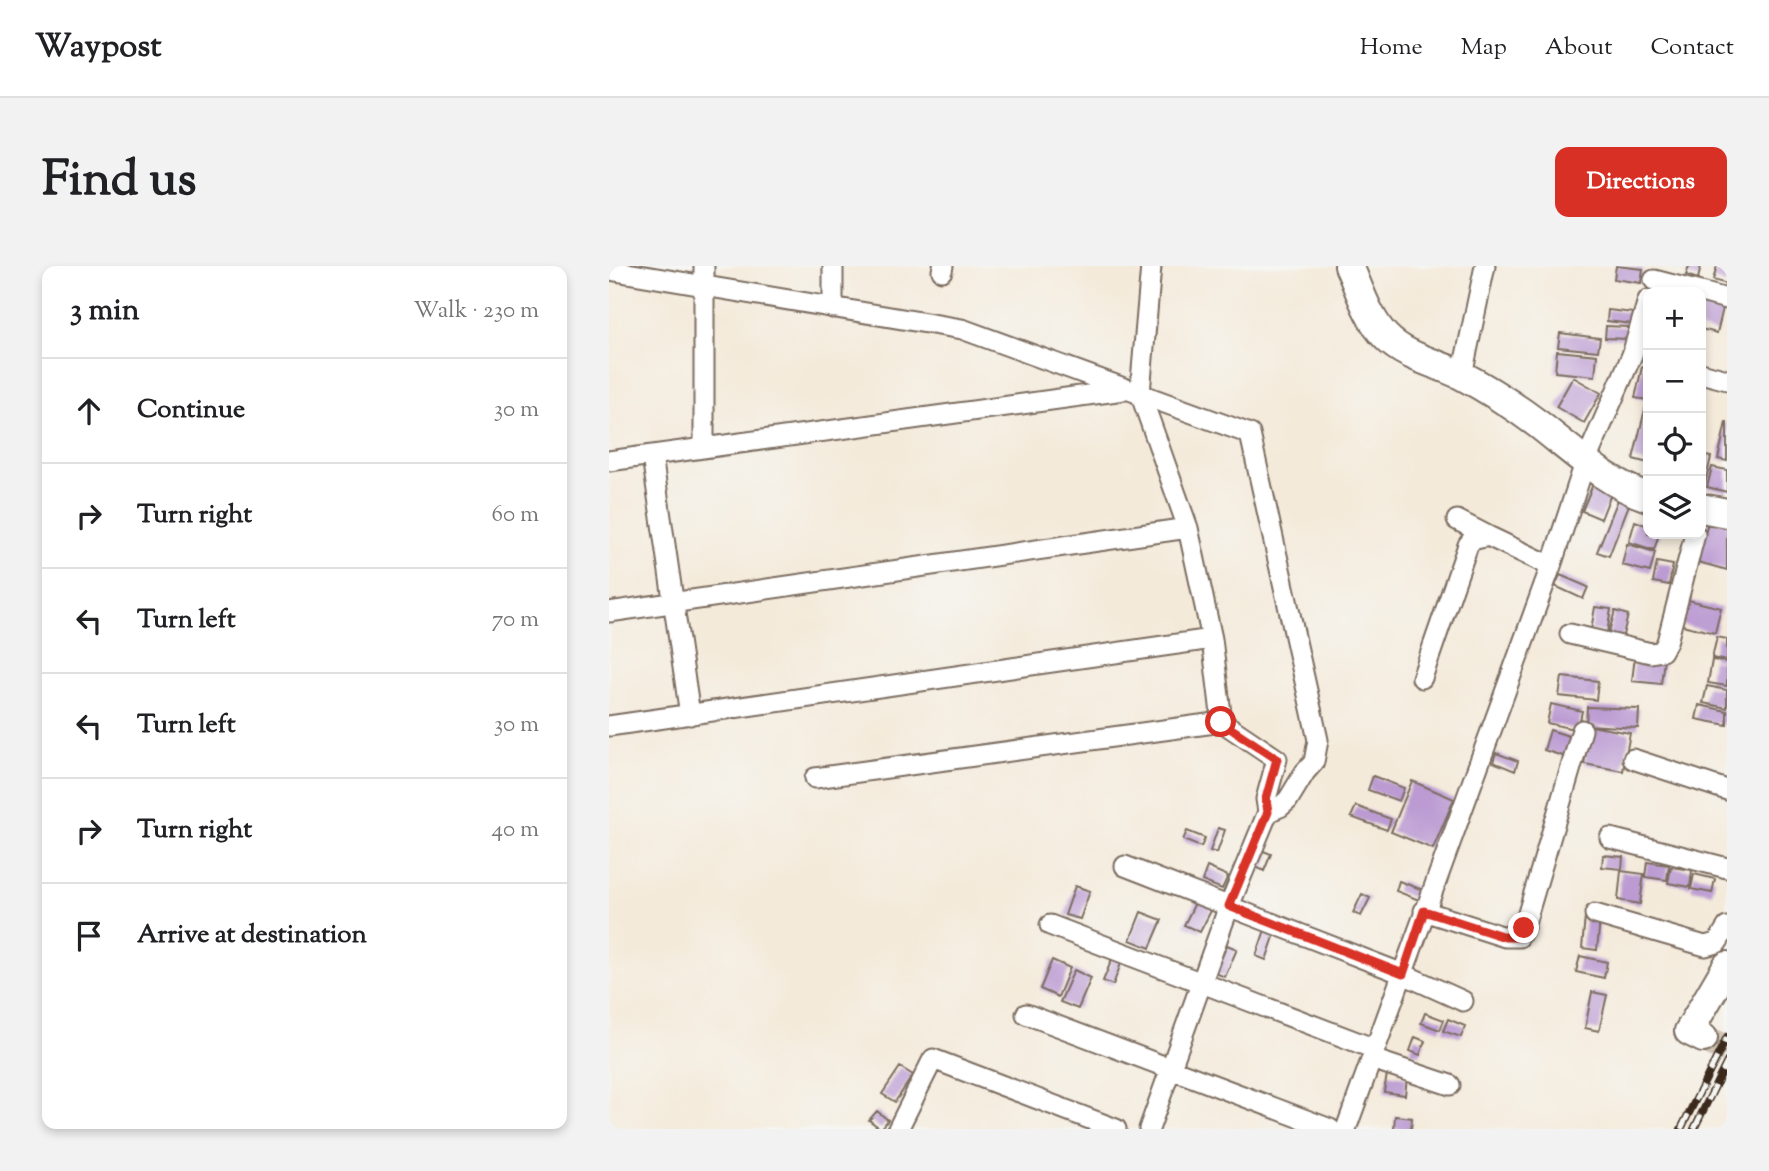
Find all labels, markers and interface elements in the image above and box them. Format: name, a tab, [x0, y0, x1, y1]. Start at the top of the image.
text: Waypost	[35, 24, 162, 72]
text: Home	[1360, 31, 1423, 65]
text: Map	[1461, 31, 1507, 65]
text: About	[1545, 31, 1612, 65]
text: Contact	[1650, 31, 1734, 65]
text: Find us	[42, 147, 196, 217]
button: Directions	[1555, 147, 1727, 217]
map controls	[1643, 287, 1706, 539]
button: +	[1643, 287, 1706, 350]
text: 3 min	[70, 290, 140, 333]
text: Walk · 230 m	[413, 295, 539, 328]
button: −	[1643, 350, 1706, 413]
icon: ahead	[70, 392, 108, 430]
text: Continue	[137, 392, 245, 429]
text: 30 m	[494, 394, 539, 427]
button: locate	[1643, 413, 1706, 476]
button: layers	[1643, 476, 1706, 539]
icon: right	[70, 497, 108, 535]
text: Turn right	[137, 497, 252, 534]
text: 60 m	[491, 499, 539, 532]
icon: left	[70, 602, 108, 640]
text: Turn left	[137, 602, 236, 639]
text: 70 m	[492, 604, 539, 637]
route start	[1205, 706, 1236, 737]
icon: left	[70, 707, 108, 745]
text: Turn left	[137, 707, 236, 744]
text: 30 m	[494, 709, 539, 742]
icon: right	[70, 812, 108, 850]
text: Turn right	[137, 812, 252, 849]
text: 40 m	[492, 814, 539, 847]
route end	[1508, 912, 1539, 943]
icon: arrive	[70, 917, 108, 955]
text: Arrive at destination	[137, 917, 367, 954]

